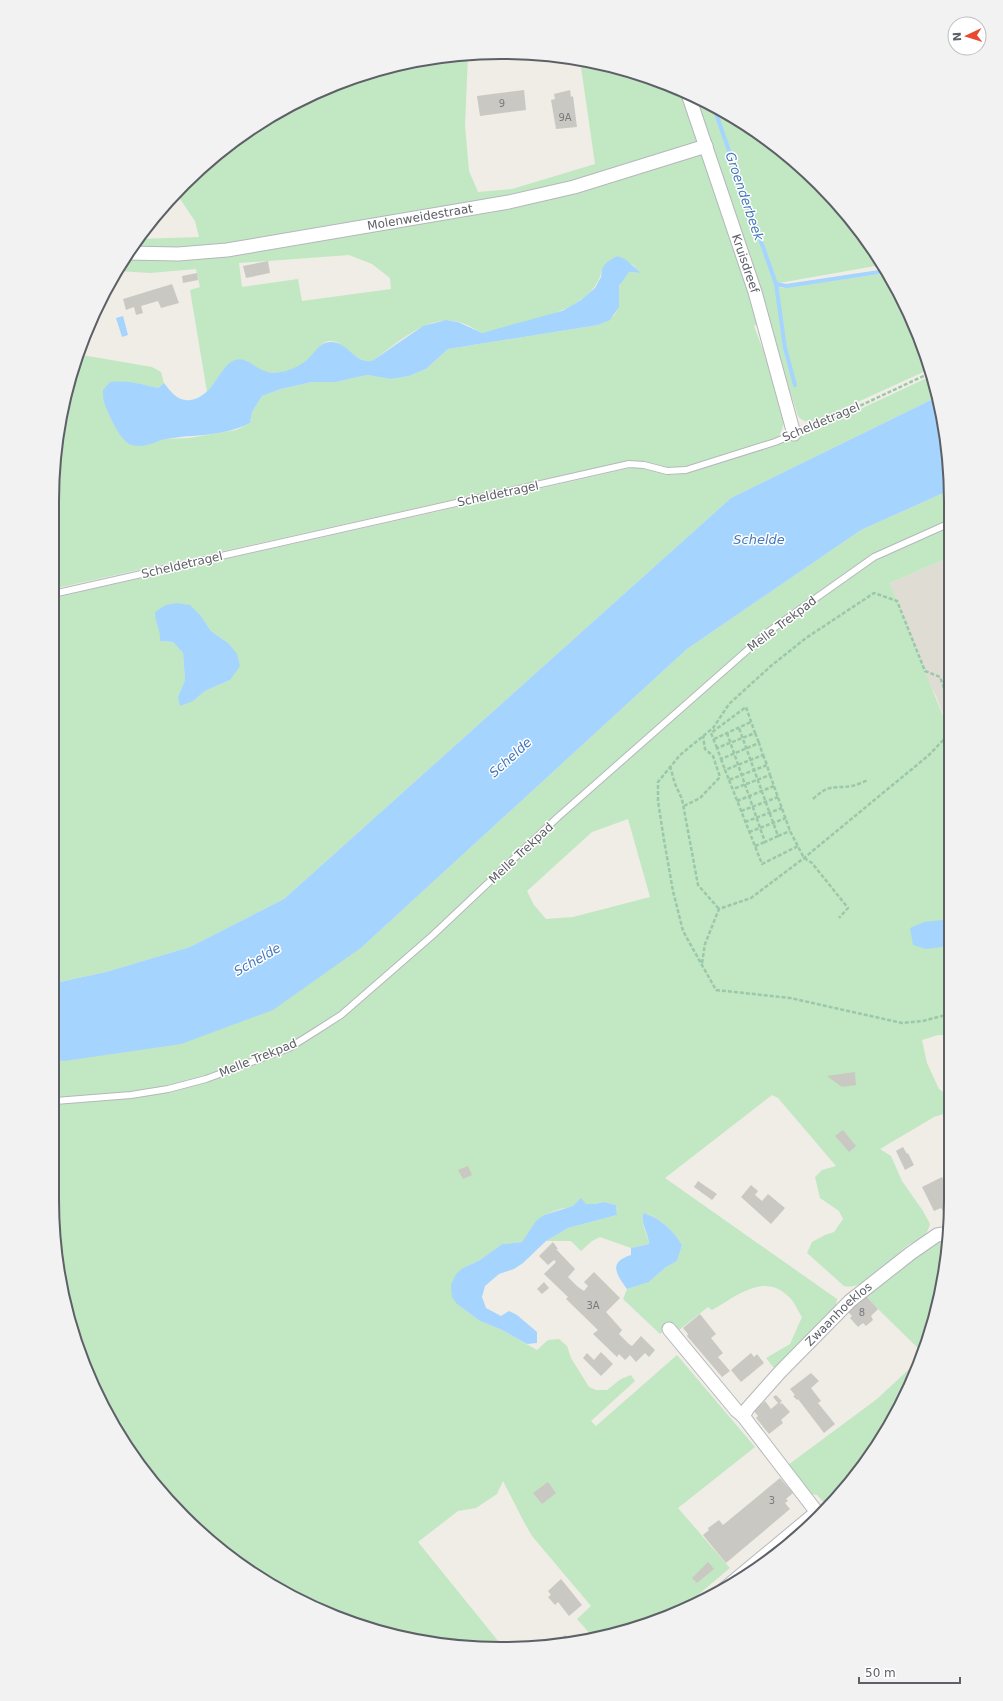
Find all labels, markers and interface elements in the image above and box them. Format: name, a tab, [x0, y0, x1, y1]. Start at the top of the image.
north arrow	[947, 16, 987, 56]
text: N	[951, 32, 964, 42]
house number: 9	[499, 98, 505, 109]
house number: 9A	[558, 112, 572, 123]
water label: Groenderbeek	[722, 150, 767, 243]
street label: Molenweidestraat	[366, 201, 474, 233]
street label: Kruisdreef	[729, 232, 762, 296]
street label: Scheldetragel	[780, 399, 862, 445]
street label: Scheldetragel	[456, 479, 540, 509]
water label: Schelde	[733, 532, 785, 547]
street label: Scheldetragel	[140, 549, 224, 581]
street label: Melle Trekpad	[745, 594, 819, 654]
water label: Schelde	[486, 735, 534, 780]
street label: Melle Trekpad	[486, 820, 556, 886]
water label: Schelde	[231, 940, 283, 979]
street label: Melle Trekpad	[217, 1036, 299, 1080]
street label: Zwaanhoeklos	[802, 1279, 875, 1349]
house number: 3A	[586, 1300, 600, 1311]
house number: 8	[859, 1307, 865, 1318]
house number: 3	[769, 1495, 775, 1506]
scale bar	[859, 1659, 960, 1685]
text: 50 m	[865, 1666, 896, 1680]

